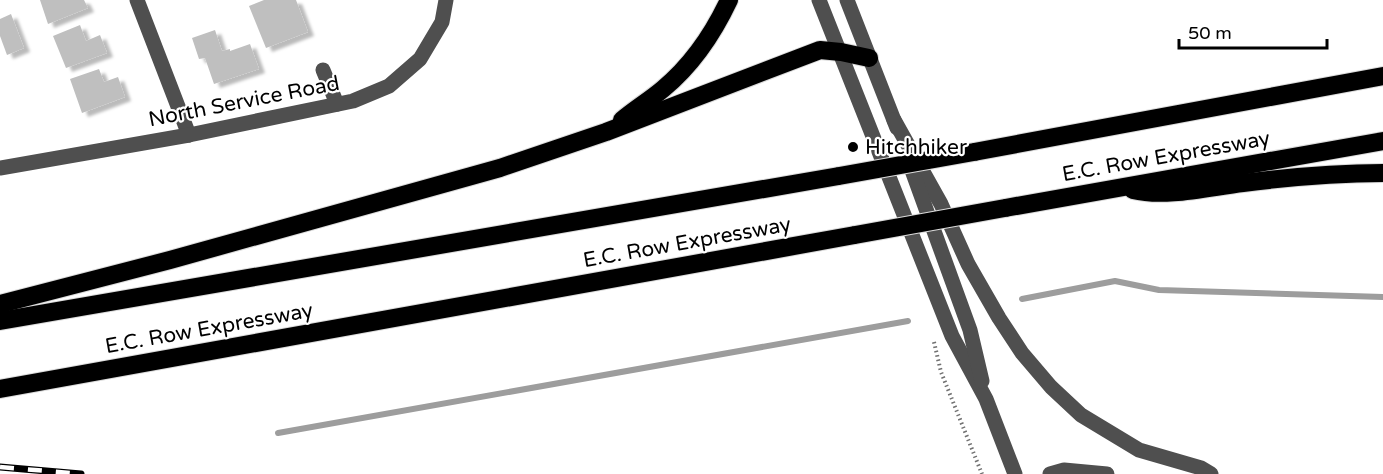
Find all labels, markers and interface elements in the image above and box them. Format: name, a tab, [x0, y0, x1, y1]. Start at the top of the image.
scale bar	[1179, 12, 1328, 50]
text: 50 m	[1188, 22, 1232, 44]
street label: North Service Road	[146, 71, 342, 132]
street label: E.C. Row Expressway	[1060, 126, 1272, 187]
place label: Hitchhiker	[865, 135, 967, 160]
marker: Hitchhiker	[846, 140, 860, 154]
street label: E.C. Row Expressway	[581, 212, 793, 273]
street label: E.C. Row Expressway	[103, 298, 315, 359]

